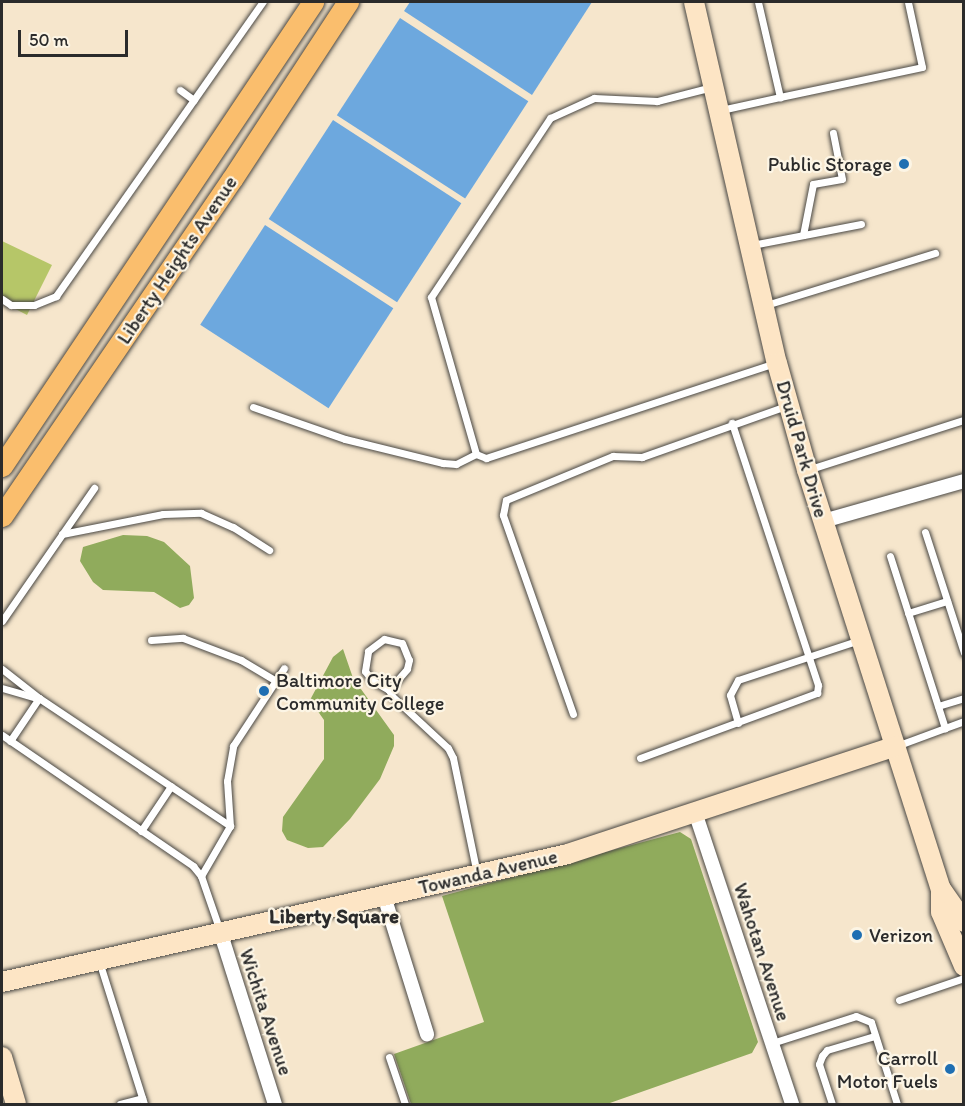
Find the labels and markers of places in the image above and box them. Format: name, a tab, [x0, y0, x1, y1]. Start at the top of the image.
place label: Public Storage	[768, 152, 892, 176]
marker: Public Storage	[897, 157, 911, 171]
place label: Baltimore City Community College	[276, 668, 445, 715]
marker: Baltimore City Community College	[257, 684, 271, 698]
place label: Verizon	[869, 923, 933, 947]
marker: Verizon	[850, 928, 864, 942]
place label: Carroll Motor Fuels	[837, 1046, 938, 1093]
marker: Carroll Motor Fuels	[943, 1062, 957, 1076]

